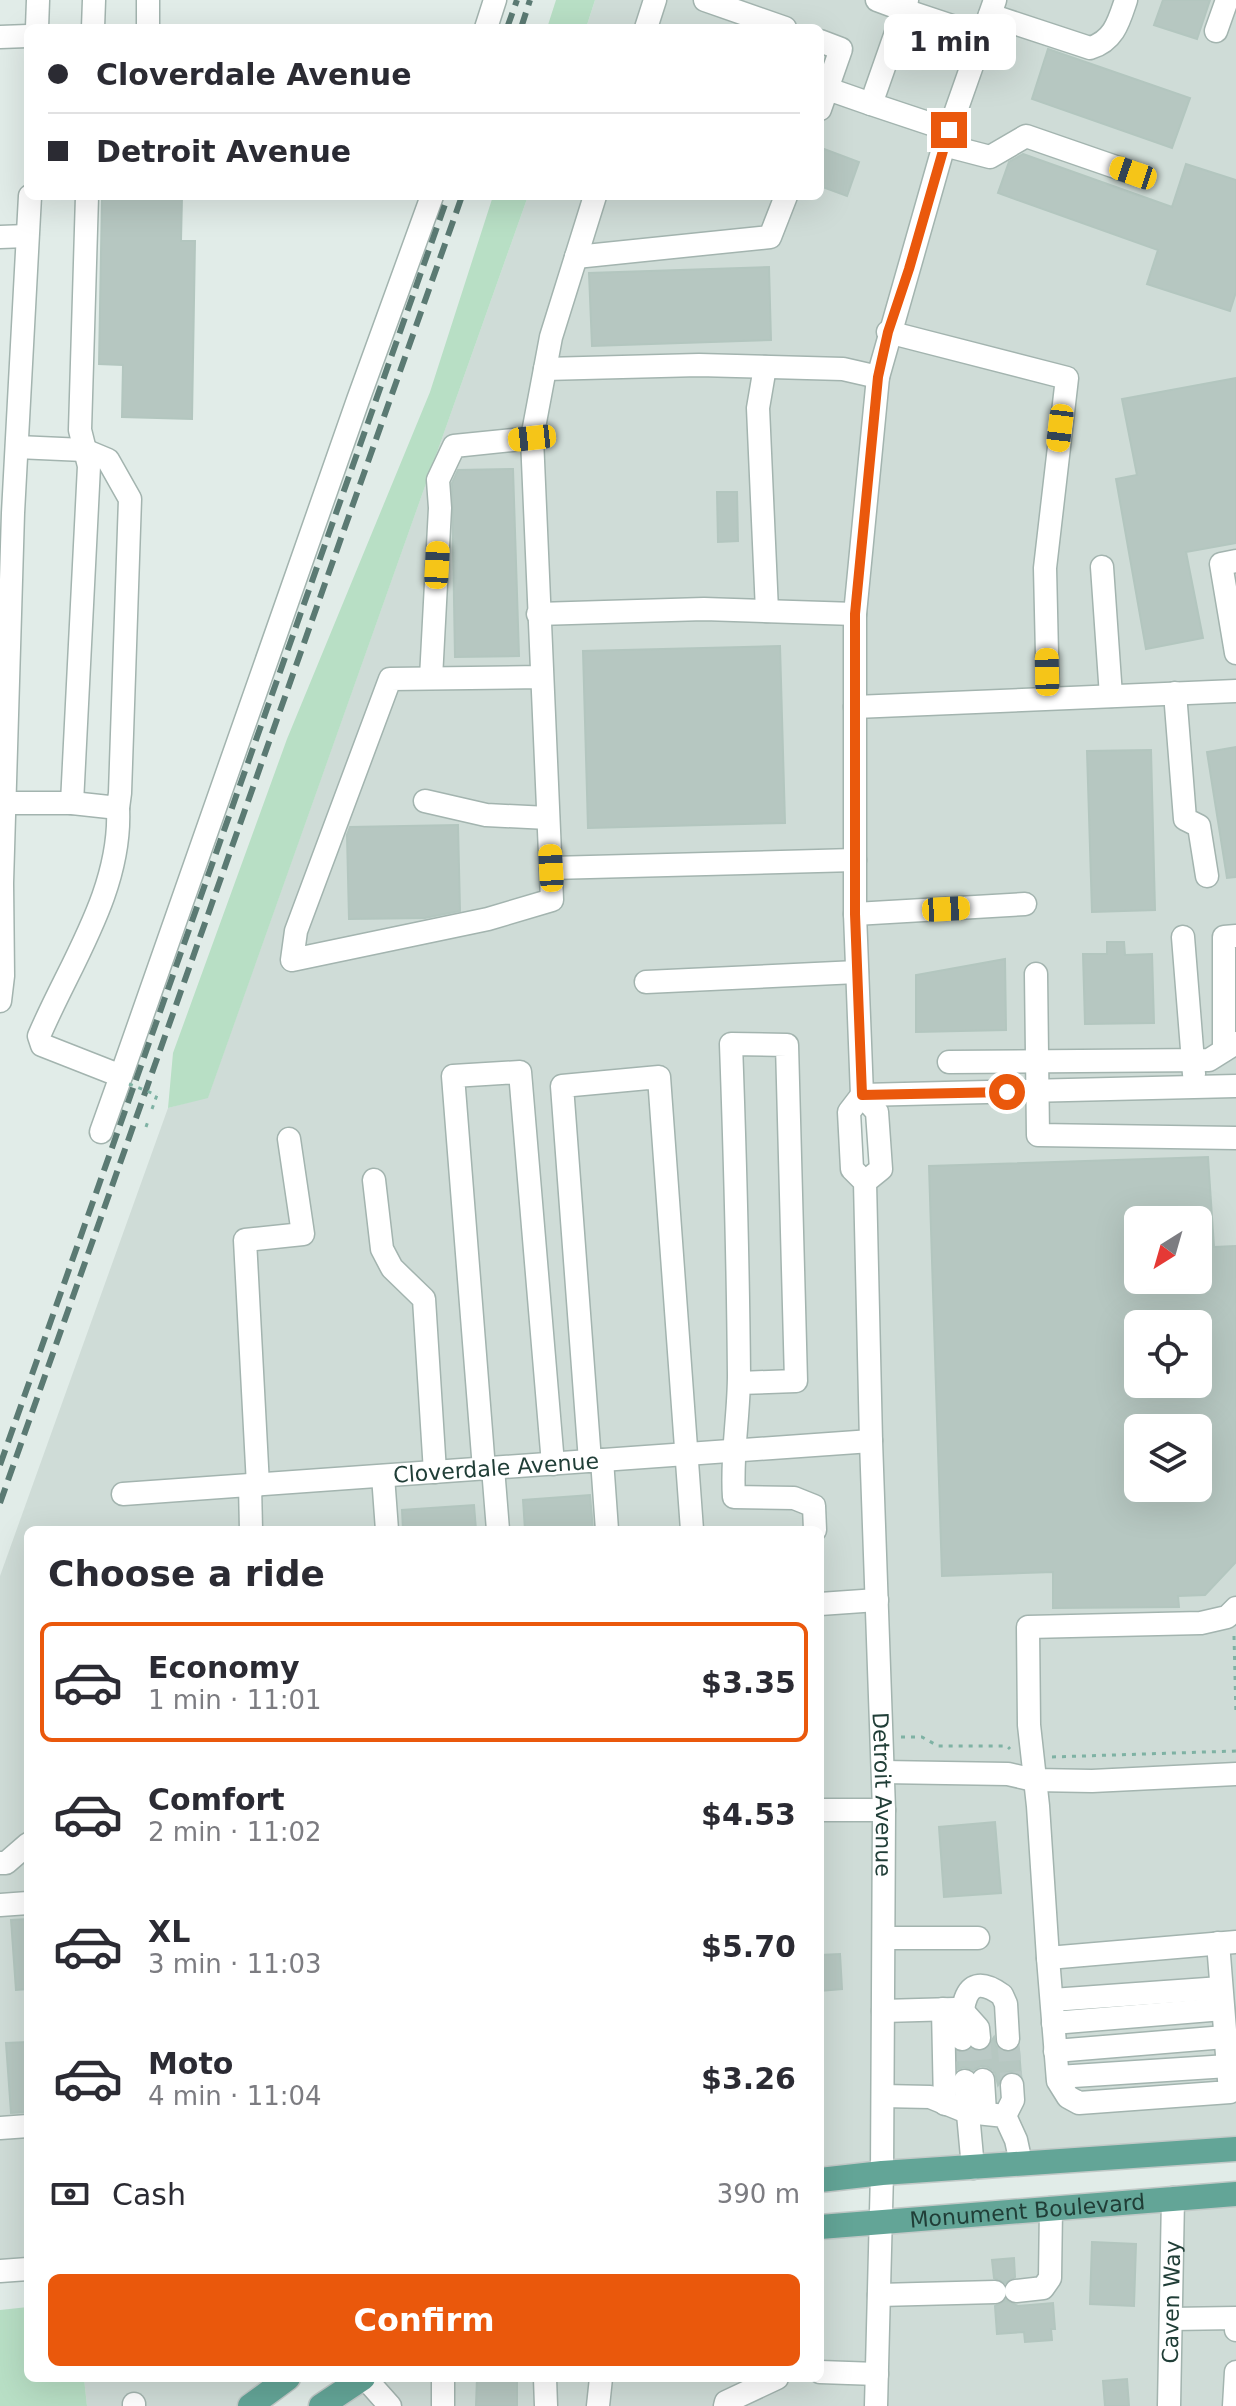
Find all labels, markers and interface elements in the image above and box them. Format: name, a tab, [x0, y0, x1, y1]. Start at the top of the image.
callout: 1 min	[883, 14, 1015, 70]
text: 1 min	[909, 27, 991, 57]
text: Cloverdale Avenue	[96, 57, 412, 92]
route end	[931, 112, 967, 148]
text: Detroit Avenue	[96, 134, 351, 169]
car	[1106, 154, 1160, 192]
car	[1045, 403, 1075, 453]
car	[507, 424, 557, 452]
car	[424, 540, 450, 590]
car	[1035, 648, 1059, 696]
car	[538, 843, 564, 893]
car	[921, 896, 971, 922]
route start	[989, 1074, 1025, 1110]
north arrow	[1124, 1206, 1212, 1294]
map controls	[1124, 1206, 1212, 1502]
button: locate	[1124, 1310, 1212, 1398]
button: layers	[1124, 1414, 1212, 1502]
street label: Cloverdale Avenue	[392, 1448, 600, 1488]
text: Choose a ride	[48, 1553, 325, 1594]
icon: car	[52, 1646, 124, 1718]
text: Economy	[148, 1650, 300, 1685]
text: $3.35	[701, 1665, 796, 1700]
text: 1 min · 11:01	[148, 1685, 322, 1715]
street label: Detroit Avenue	[868, 1712, 896, 1877]
icon: car	[52, 1778, 124, 1850]
text: Comfort	[148, 1782, 285, 1817]
text: $4.53	[701, 1797, 796, 1832]
text: 2 min · 11:02	[148, 1817, 322, 1847]
icon: car	[52, 1910, 124, 1982]
text: XL	[148, 1914, 190, 1949]
text: $5.70	[701, 1929, 796, 1964]
text: 3 min · 11:03	[148, 1949, 322, 1979]
icon: car	[52, 2042, 124, 2114]
text: Moto	[148, 2046, 233, 2081]
text: $3.26	[701, 2061, 796, 2096]
text: 4 min · 11:04	[148, 2081, 322, 2111]
icon: cash	[48, 2172, 92, 2216]
text: Cash	[112, 2177, 186, 2212]
text: 390 m	[717, 2179, 800, 2209]
street label: Monument Boulevard	[909, 2189, 1146, 2233]
street label: Caven Way	[1158, 2240, 1185, 2364]
button: Confirm	[48, 2274, 800, 2366]

